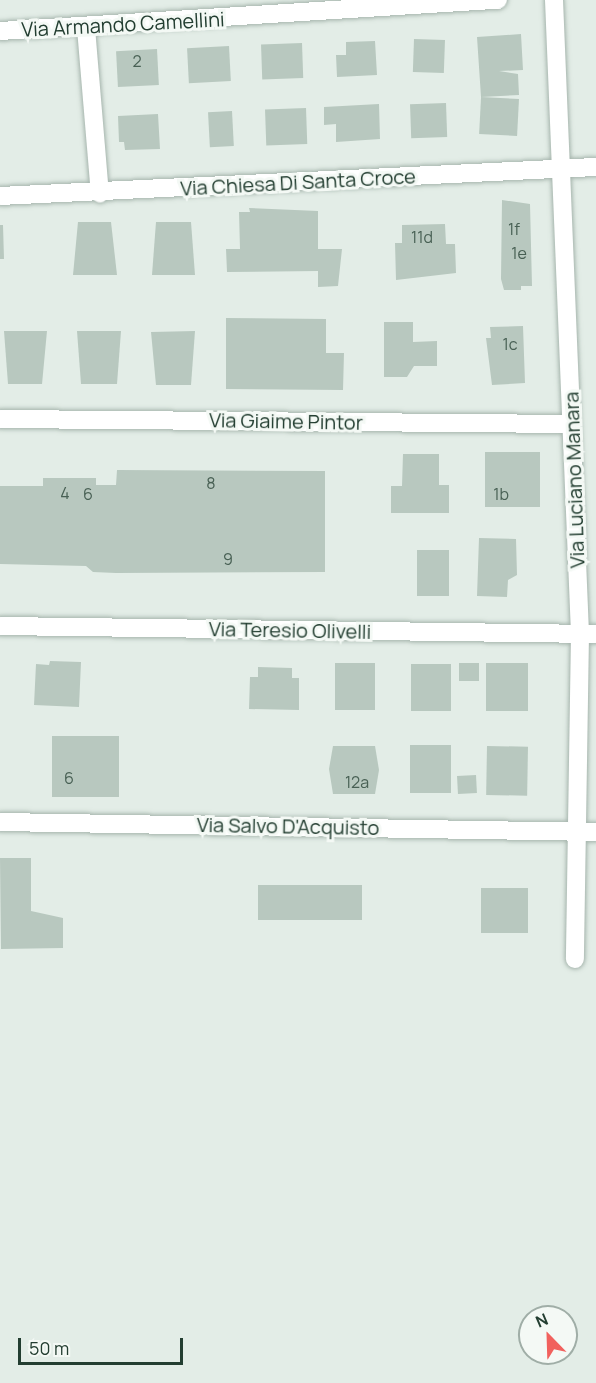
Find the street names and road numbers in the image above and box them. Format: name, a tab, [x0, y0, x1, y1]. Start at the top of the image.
street label: Via Armando Camellini	[21, 7, 225, 41]
street label: Via Chiesa Di Santa Croce	[180, 164, 416, 200]
street label: Via Luciano Manara	[559, 391, 589, 569]
street label: Via Giaime Pintor	[209, 408, 363, 434]
street label: Via Teresio Olivelli	[209, 617, 371, 643]
street label: Via Salvo D'Acquisto	[197, 812, 379, 840]

